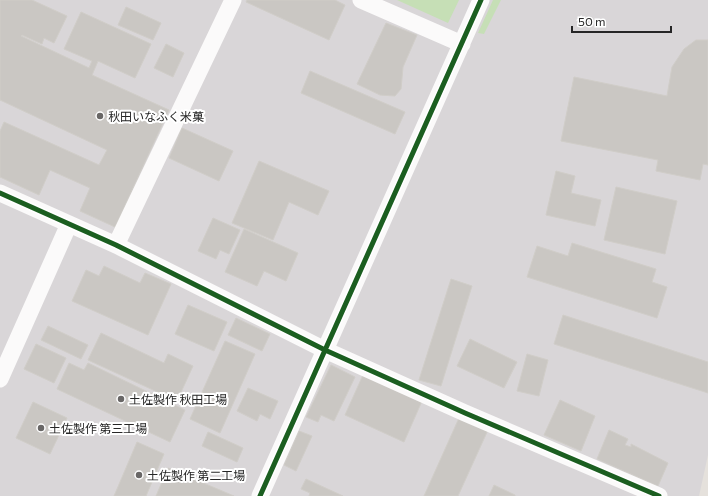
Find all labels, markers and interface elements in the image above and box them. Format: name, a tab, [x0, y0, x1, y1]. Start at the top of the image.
scale bar	[572, 8, 671, 34]
text: 50 m	[578, 14, 606, 28]
place label: 秋田いなふく米菓	[108, 109, 204, 123]
marker: 秋田いなふく米菓	[95, 111, 105, 121]
place label: 土佐製作 秋田工場	[129, 392, 227, 406]
marker: 土佐製作 秋田工場	[116, 394, 126, 404]
place label: 土佐製作 第三工場	[49, 421, 147, 435]
marker: 土佐製作 第三工場	[36, 423, 46, 433]
place label: 土佐製作 第二工場	[147, 468, 245, 482]
marker: 土佐製作 第二工場	[134, 470, 144, 480]

